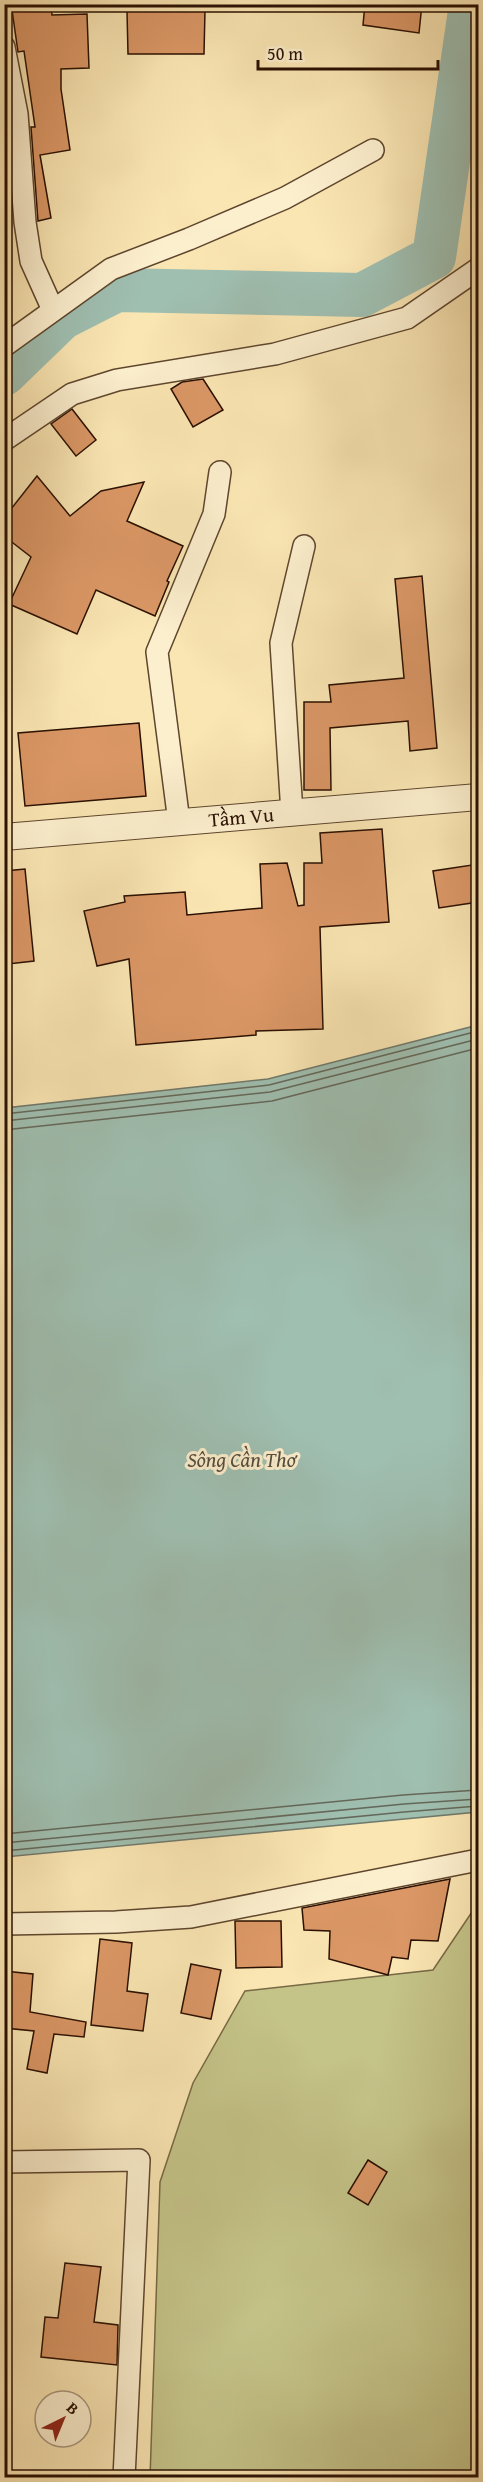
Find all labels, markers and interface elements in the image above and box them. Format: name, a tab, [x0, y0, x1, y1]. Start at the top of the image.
scale bar	[258, 33, 438, 71]
text: 50 m	[267, 40, 303, 67]
street label: Tầm Vu	[207, 799, 275, 834]
water label: Sông Cần Thơ	[187, 1444, 298, 1475]
north arrow	[33, 2389, 93, 2449]
text: B	[61, 2396, 85, 2420]

